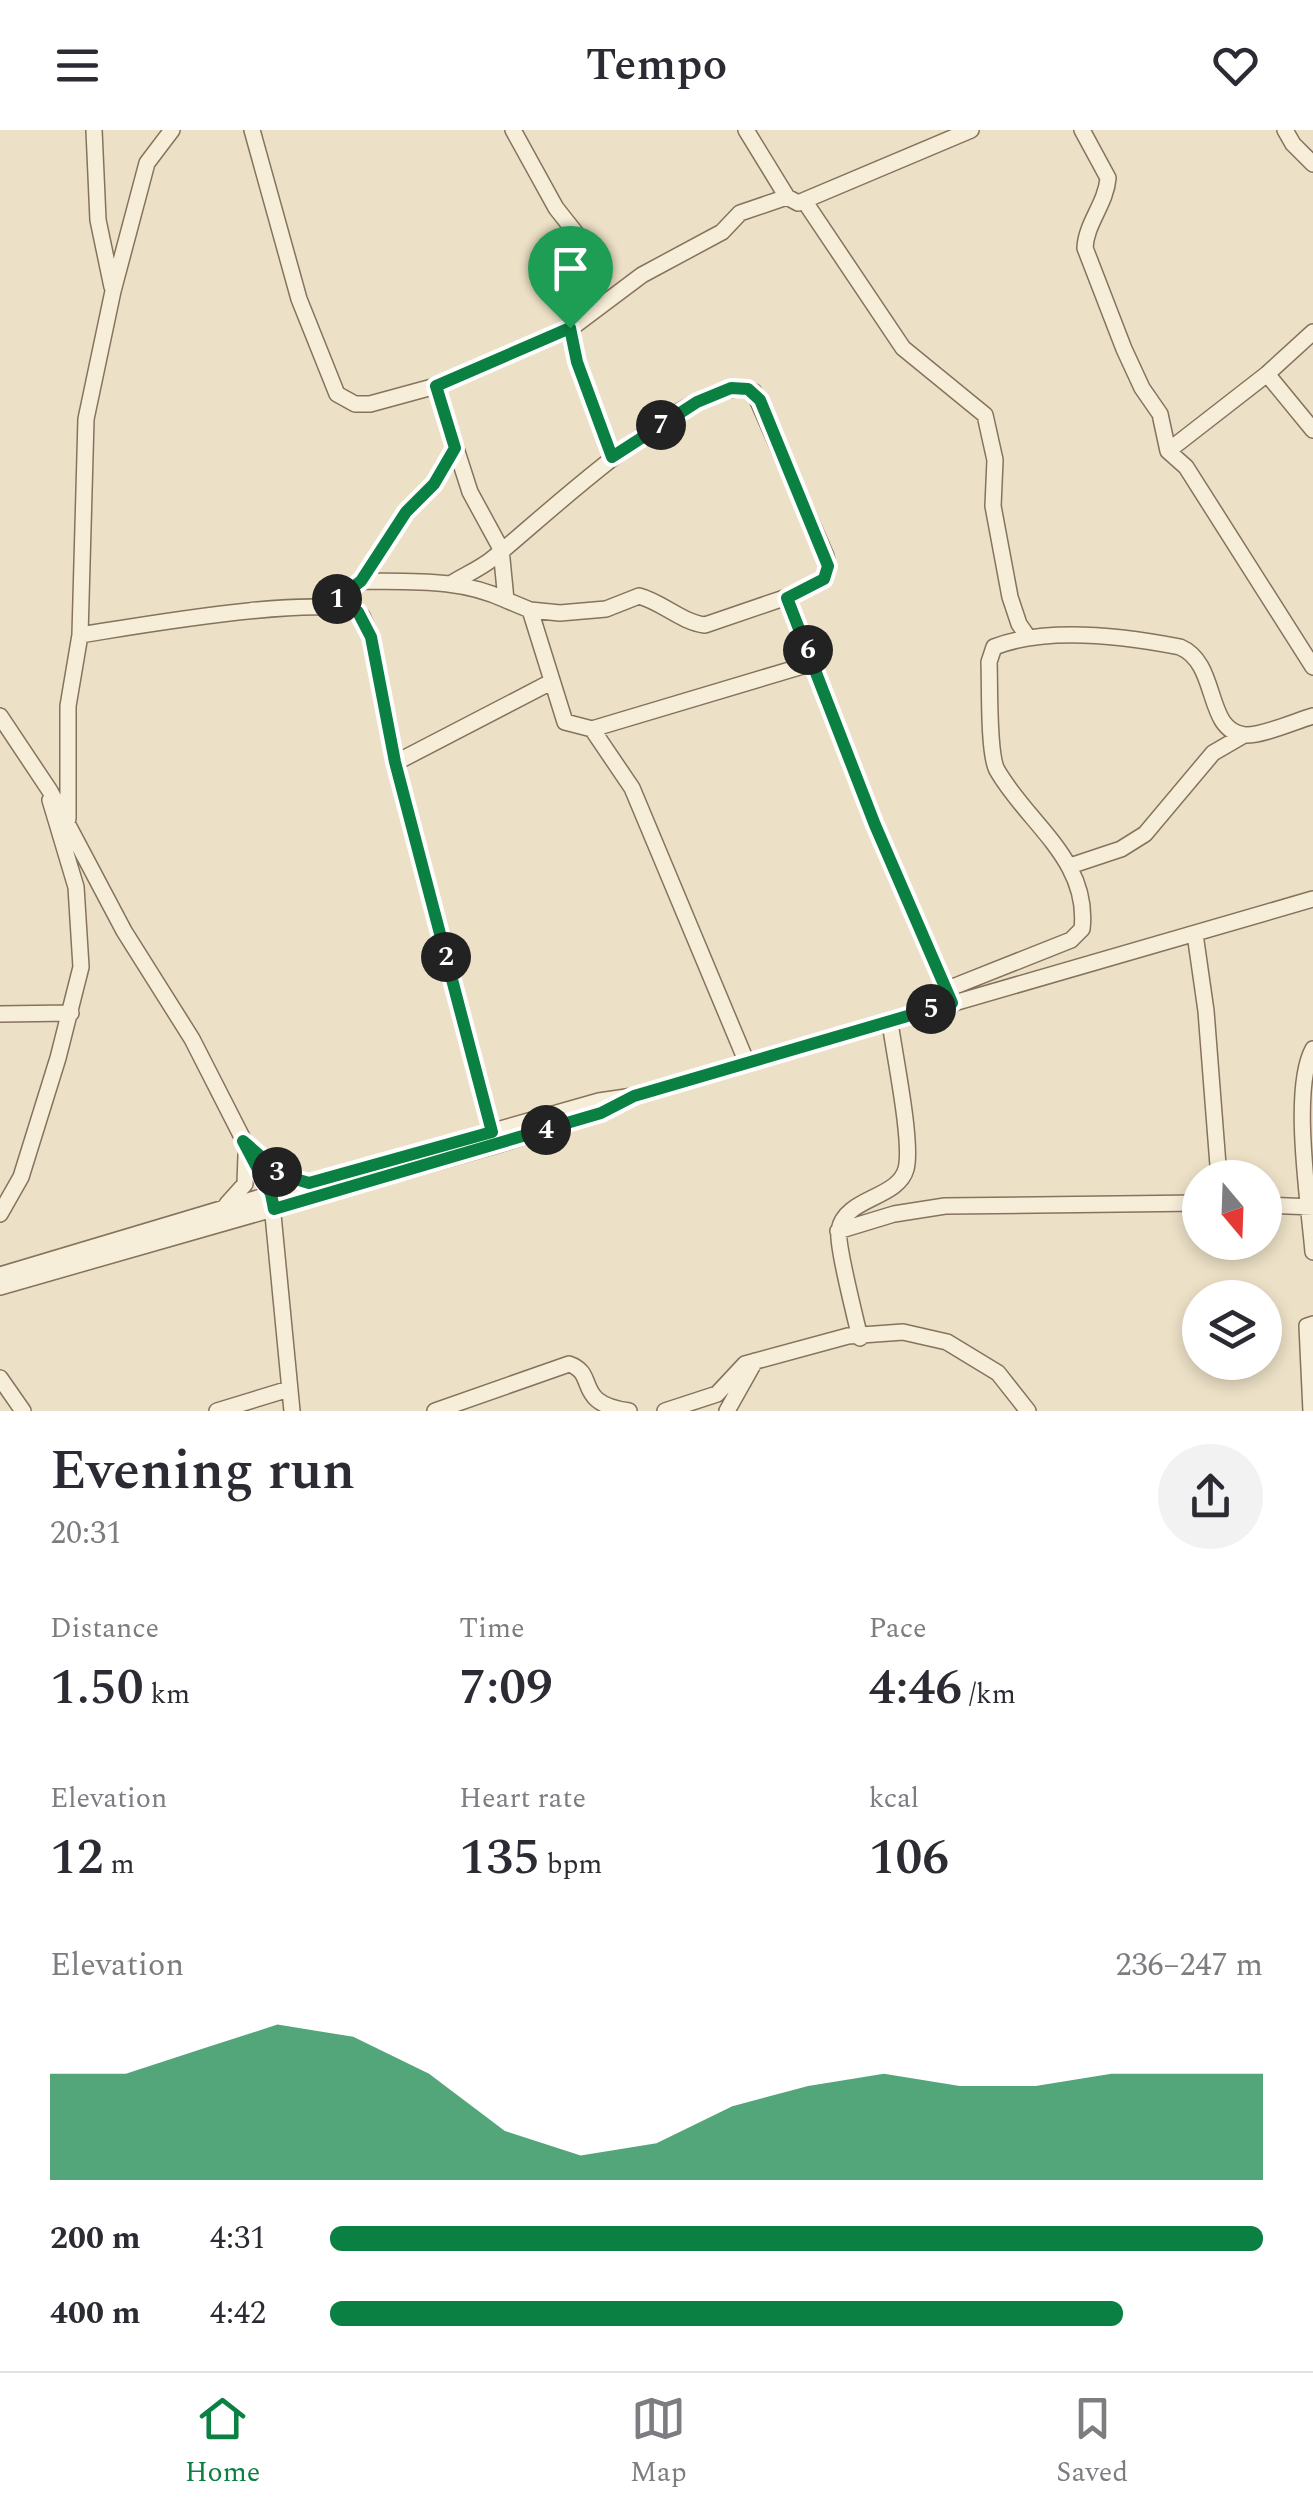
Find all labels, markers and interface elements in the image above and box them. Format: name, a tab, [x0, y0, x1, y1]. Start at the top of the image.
text: Tempo	[586, 31, 727, 100]
icon: menu	[50, 38, 105, 93]
icon: heart	[1208, 38, 1263, 93]
pin	[528, 226, 613, 329]
icon: arrive	[543, 241, 598, 296]
pin: 7	[636, 400, 686, 450]
text: 7	[653, 403, 669, 446]
pin: 1	[312, 574, 362, 624]
text: 1	[329, 577, 345, 620]
pin: 6	[783, 625, 833, 675]
text: 6	[800, 628, 816, 671]
pin: 2	[421, 932, 471, 982]
text: 2	[438, 935, 454, 978]
pin: 5	[906, 984, 956, 1034]
text: 5	[923, 987, 939, 1030]
pin: 4	[521, 1105, 571, 1155]
text: 4	[538, 1108, 554, 1151]
pin: 3	[252, 1147, 302, 1197]
text: 3	[269, 1150, 285, 1193]
north arrow	[1182, 1160, 1282, 1260]
map controls	[1182, 1160, 1282, 1380]
button: layers	[1182, 1280, 1282, 1380]
text: Evening run	[50, 1430, 355, 1513]
button: share	[1158, 1444, 1263, 1549]
text: 20:31	[50, 1509, 122, 1558]
text: Distance	[50, 1607, 159, 1650]
text: Time	[459, 1607, 525, 1650]
text: Pace	[869, 1607, 927, 1650]
text: 1.50	[50, 1650, 143, 1726]
text: 7:09	[459, 1650, 553, 1726]
text: 4:46	[869, 1650, 962, 1726]
text: km	[143, 1673, 190, 1716]
text: /km	[962, 1673, 1016, 1716]
text: Elevation	[50, 1777, 167, 1820]
text: Heart rate	[459, 1777, 586, 1820]
text: kcal	[869, 1777, 919, 1820]
text: 12	[50, 1820, 104, 1896]
text: 135	[459, 1820, 540, 1896]
text: 106	[869, 1820, 949, 1896]
text: m	[104, 1843, 135, 1886]
text: bpm	[540, 1843, 602, 1886]
text: Elevation	[50, 1941, 184, 1990]
text: 236–247 m	[1115, 1941, 1263, 1990]
text: 200 m	[50, 2214, 141, 2263]
text: 4:31	[210, 2214, 266, 2263]
text: 400 m	[50, 2289, 141, 2338]
text: 4:42	[210, 2289, 266, 2338]
tab: Home	[185, 2391, 260, 2494]
tab: Map	[630, 2391, 687, 2494]
tab: Saved	[1056, 2391, 1128, 2494]

